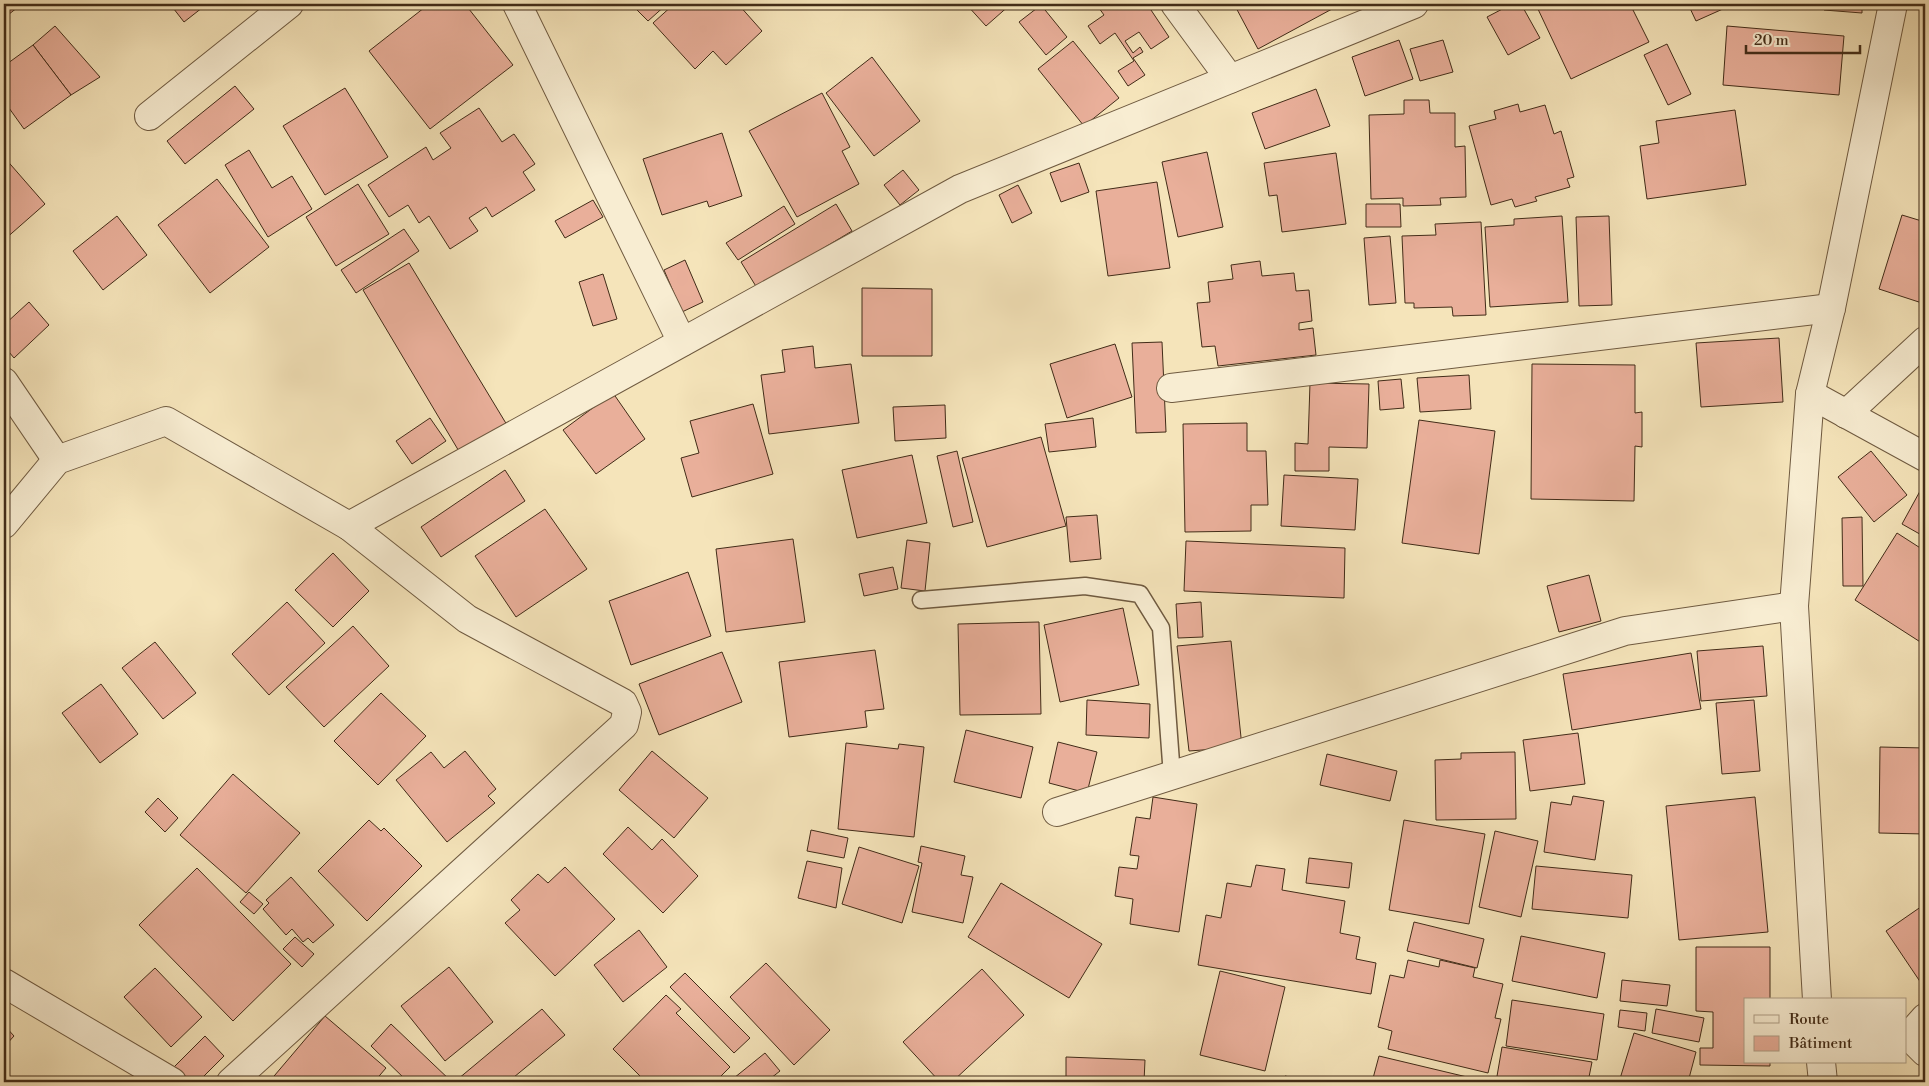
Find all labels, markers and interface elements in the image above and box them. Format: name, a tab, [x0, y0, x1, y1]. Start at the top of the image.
scale bar	[1746, 22, 1860, 54]
text: 20 m	[1754, 31, 1789, 50]
legend	[1744, 998, 1906, 1064]
text: Route	[1789, 1010, 1829, 1029]
text: Bâtiment	[1788, 1034, 1853, 1053]

